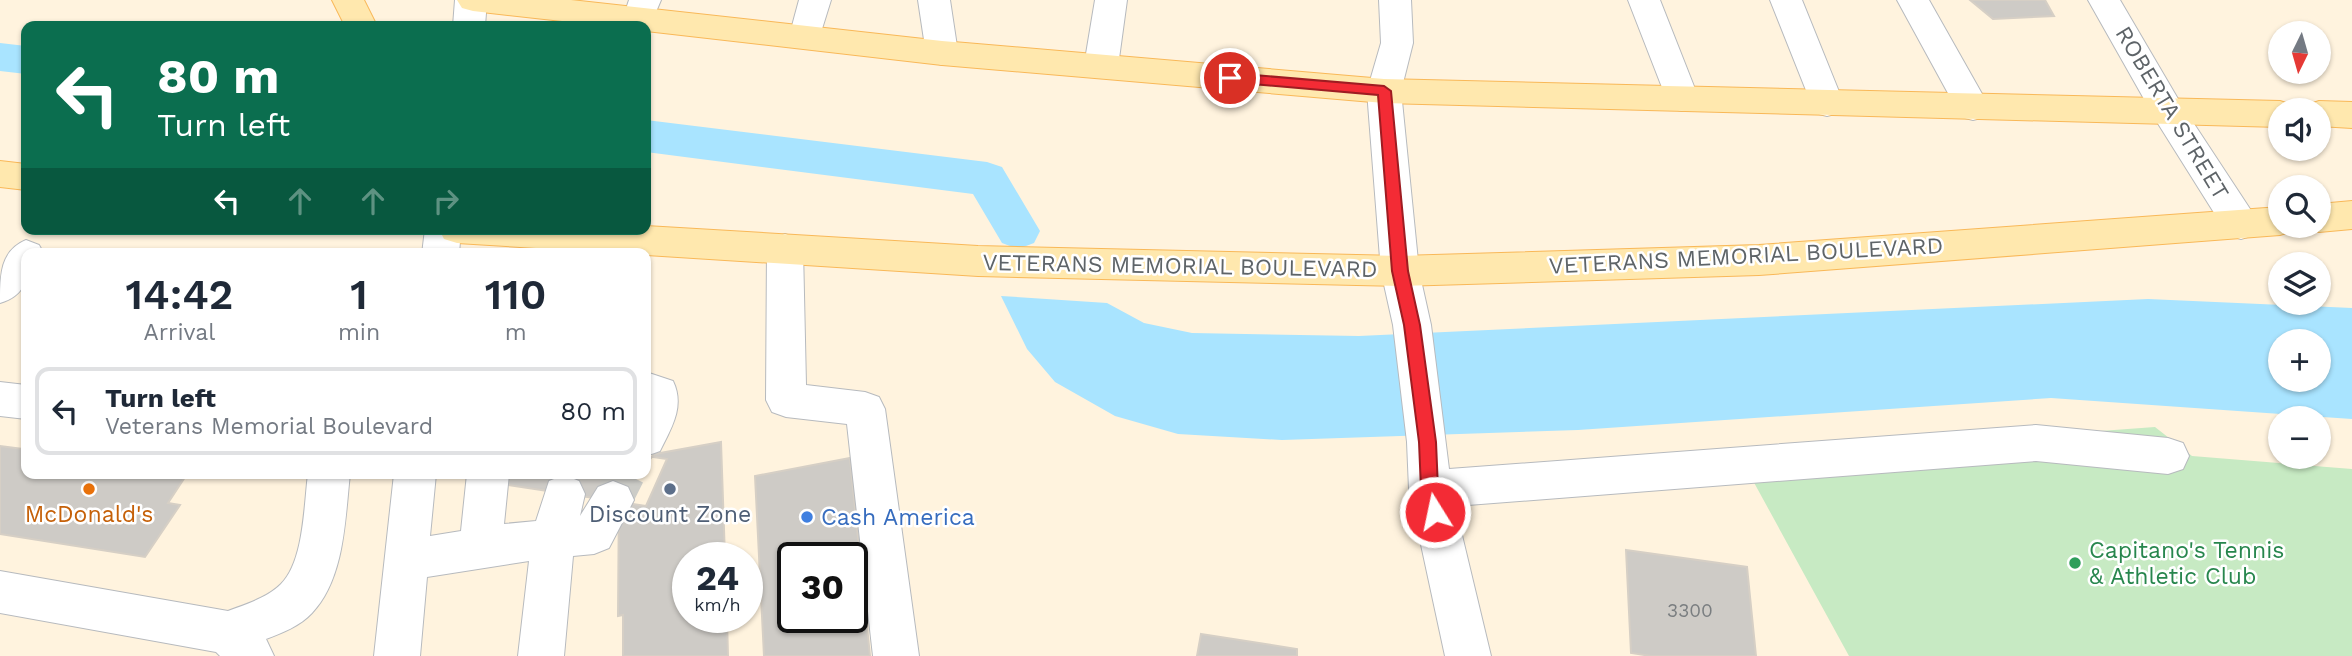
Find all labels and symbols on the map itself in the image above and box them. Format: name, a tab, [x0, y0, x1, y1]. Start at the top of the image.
street label: ROBERTA STREET	[2110, 21, 2234, 205]
north arrow	[2268, 21, 2331, 84]
pin	[1200, 48, 1260, 108]
street label: VETERANS MEMORIAL BOULEVARD	[1548, 232, 1944, 280]
street label: VETERANS MEMORIAL BOULEVARD	[982, 249, 1378, 283]
position arrow	[1398, 475, 1472, 549]
marker: McDonald's	[81, 481, 97, 497]
marker: Discount Zone	[662, 481, 678, 497]
place label: McDonald's	[25, 501, 153, 528]
place label: Discount Zone	[589, 501, 751, 528]
place label: Cash America	[821, 504, 975, 531]
marker: Cash America	[799, 509, 815, 525]
place label: Capitano's Tennis & Athletic Club	[2089, 537, 2284, 590]
speed limit sign: 30	[777, 542, 868, 633]
marker: Capitano's Tennis & Athletic Club	[2067, 555, 2083, 571]
house number: 3300	[1667, 599, 1713, 622]

